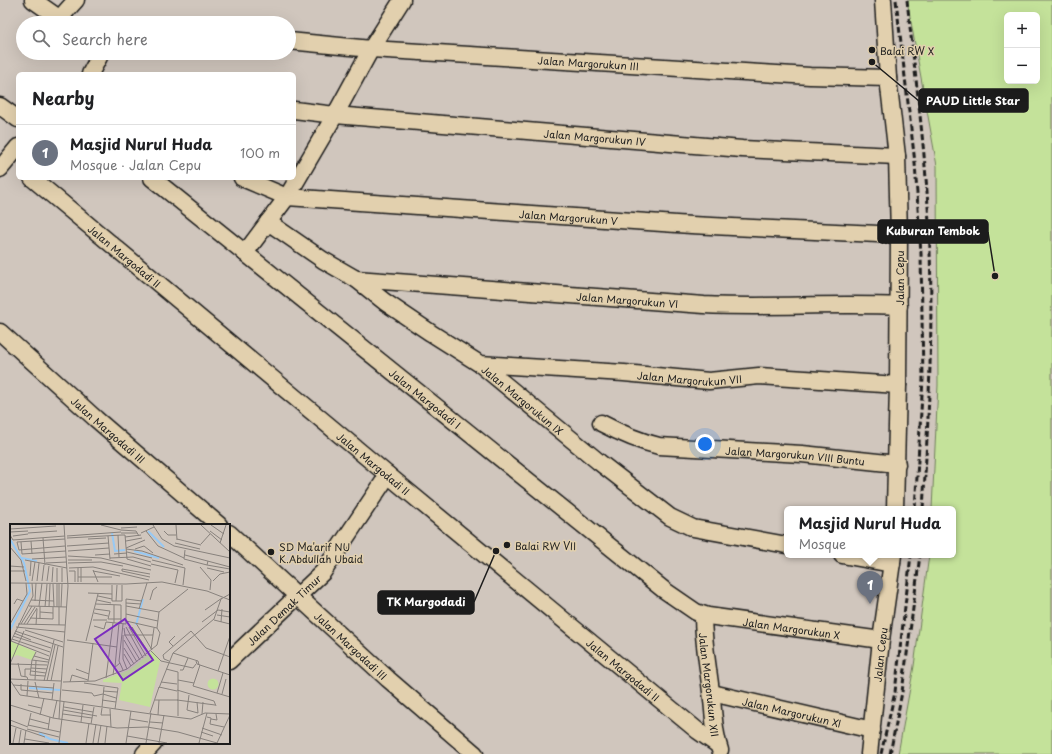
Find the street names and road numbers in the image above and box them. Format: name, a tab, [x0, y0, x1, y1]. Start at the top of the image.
street label: Jalan Margorukun III	[537, 52, 639, 73]
street label: Jalan Margorukun IV	[543, 125, 647, 148]
street label: Jalan Margorukun V	[519, 206, 618, 227]
street label: Jalan Margodadi II	[85, 221, 165, 290]
street label: Jalan Cepu	[892, 251, 907, 305]
street label: Jalan Margorukun VI	[576, 288, 679, 311]
street label: Jalan Margorukun IX	[479, 361, 567, 437]
street label: Jalan Margodadi I	[386, 365, 464, 431]
street label: Jalan Margorukun VII	[636, 367, 742, 389]
street label: Jalan Margodadi III	[68, 393, 149, 466]
street label: Jalan Margodadi II	[334, 428, 414, 498]
street label: Jalan Margorukun VIII Buntu	[725, 442, 866, 468]
street label: Jalan Demak Timur	[243, 570, 324, 648]
street label: Jalan Margodadi III	[312, 608, 391, 683]
street label: Jalan Margorukun X	[742, 613, 841, 642]
street label: Jalan Cepu	[869, 626, 890, 683]
street label: Jalan Margorukun XII	[696, 632, 724, 738]
street label: Jalan Margodadi II	[584, 635, 663, 704]
street label: Jalan Margorukun XI	[741, 693, 843, 730]

